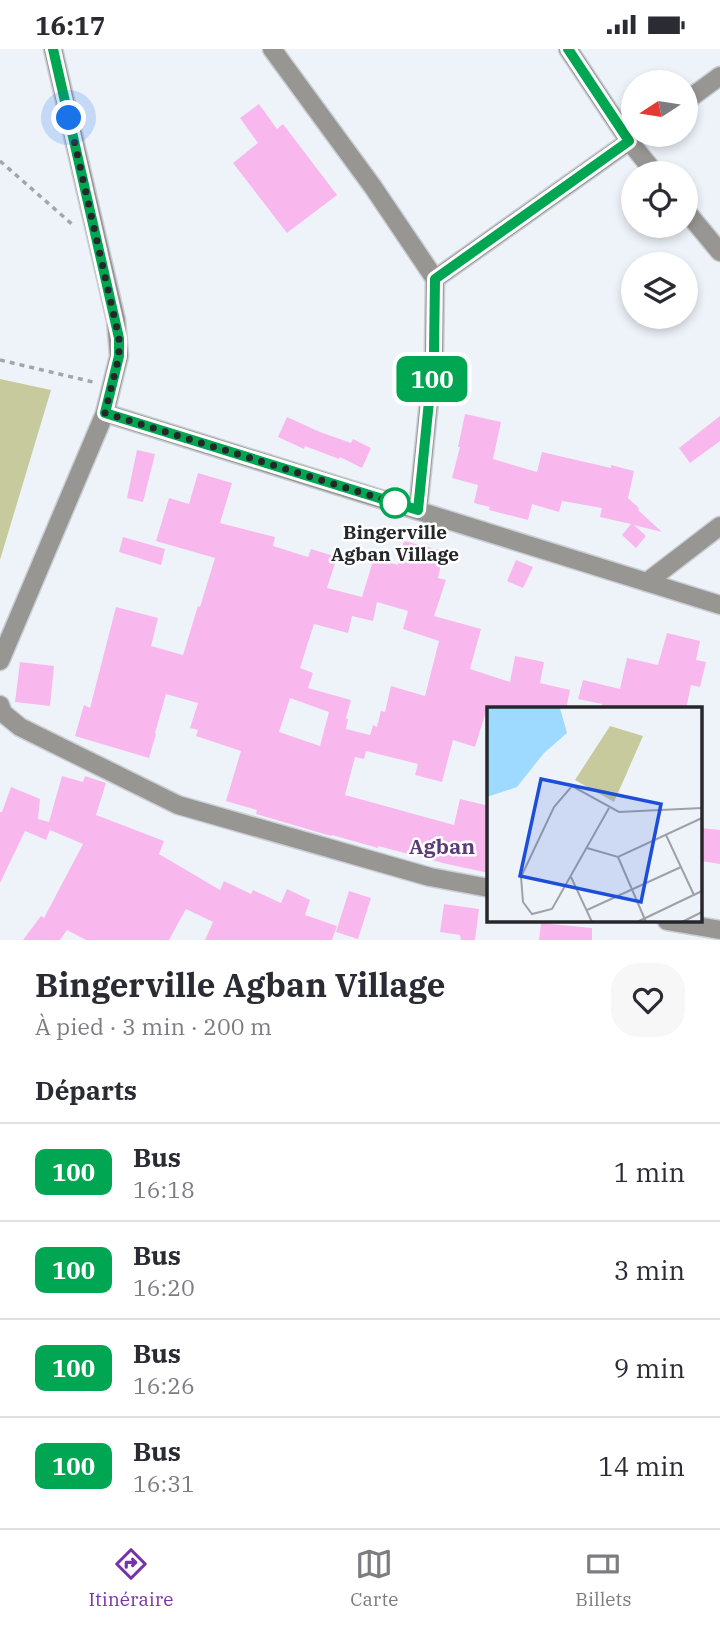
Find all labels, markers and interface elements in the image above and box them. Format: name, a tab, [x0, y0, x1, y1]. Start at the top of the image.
text: 16:17	[35, 8, 105, 42]
north arrow	[621, 70, 698, 147]
map controls	[621, 70, 698, 329]
your location	[51, 100, 86, 135]
button: locate	[621, 161, 698, 238]
button: layers	[621, 252, 698, 329]
line badge: 100	[392, 356, 472, 402]
text: 100	[410, 363, 454, 395]
marker: Bingerville Agban Village	[380, 488, 410, 518]
place label: Bingerville Agban Village	[331, 520, 459, 566]
inset map	[487, 707, 702, 923]
district label: Agban	[409, 832, 475, 860]
text: Bingerville Agban Village	[35, 963, 445, 1006]
button: heart	[611, 963, 685, 1037]
text: À pied · 3 min · 200 m	[35, 1011, 272, 1041]
text: Départs	[35, 1073, 137, 1107]
text: Bus	[133, 1140, 181, 1174]
text: 1 min	[614, 1155, 685, 1189]
text: 100	[52, 1156, 95, 1188]
text: 16:18	[133, 1174, 195, 1204]
text: Bus	[133, 1238, 181, 1272]
text: 3 min	[614, 1253, 685, 1287]
text: 100	[52, 1254, 95, 1286]
text: 16:20	[133, 1272, 195, 1302]
text: Bus	[133, 1336, 181, 1370]
text: 9 min	[614, 1351, 685, 1385]
text: 100	[52, 1352, 95, 1384]
text: 16:26	[133, 1370, 195, 1400]
text: Bus	[133, 1434, 181, 1468]
text: 14 min	[598, 1449, 685, 1483]
text: 100	[52, 1450, 95, 1482]
text: 16:31	[133, 1468, 195, 1498]
tab: Itinéraire	[88, 1545, 173, 1611]
tab: Carte	[350, 1545, 398, 1611]
tab: Billets	[575, 1545, 632, 1611]

